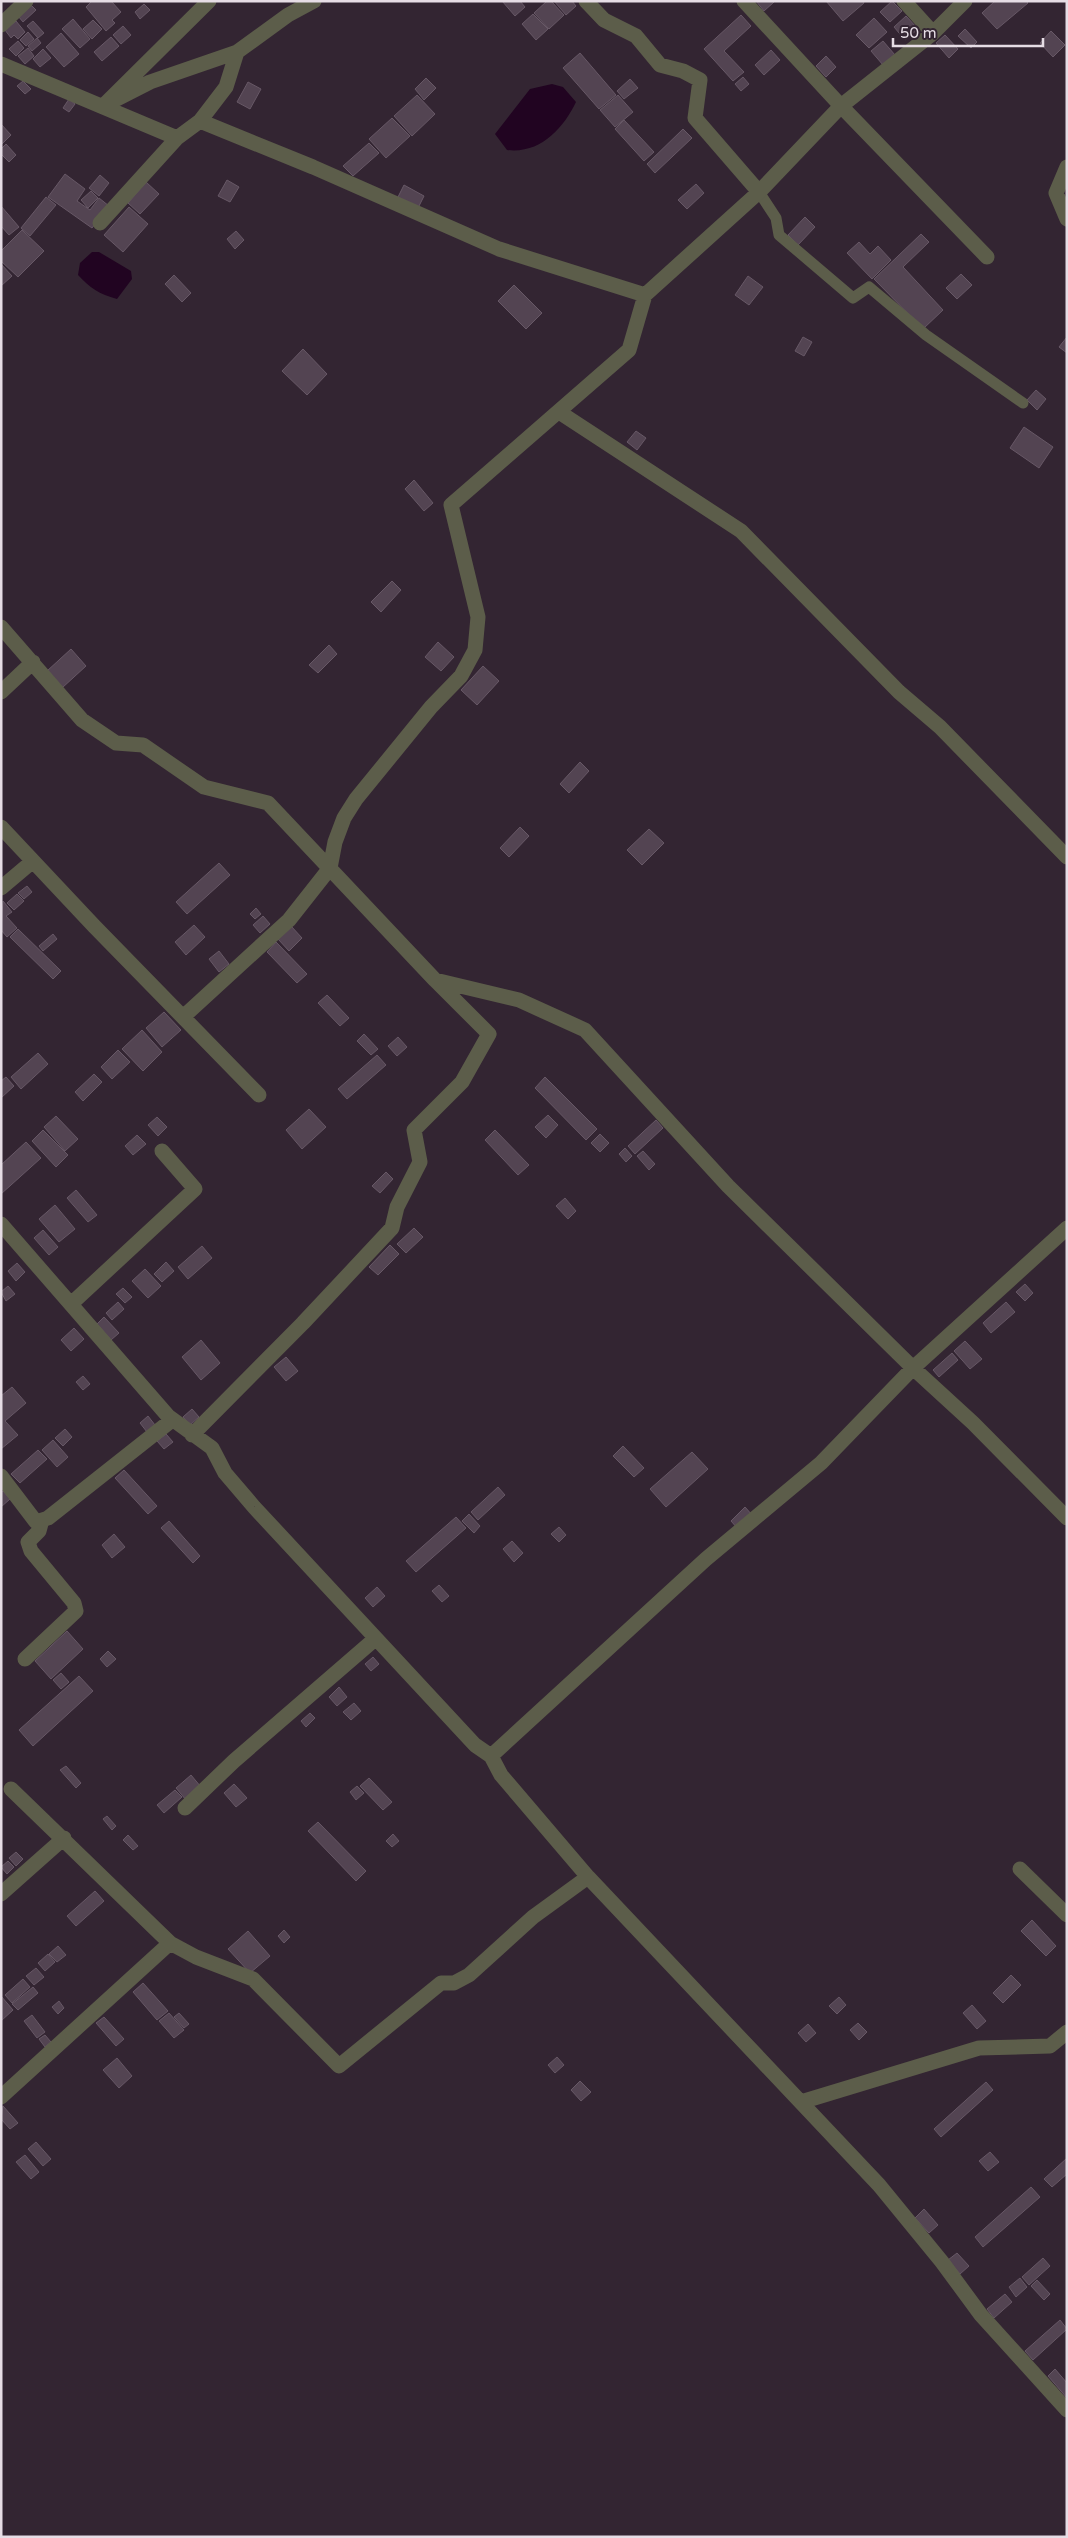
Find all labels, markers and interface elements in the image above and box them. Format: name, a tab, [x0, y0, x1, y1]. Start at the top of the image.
scale bar	[893, 15, 1043, 47]
text: 50 m	[900, 24, 937, 42]

